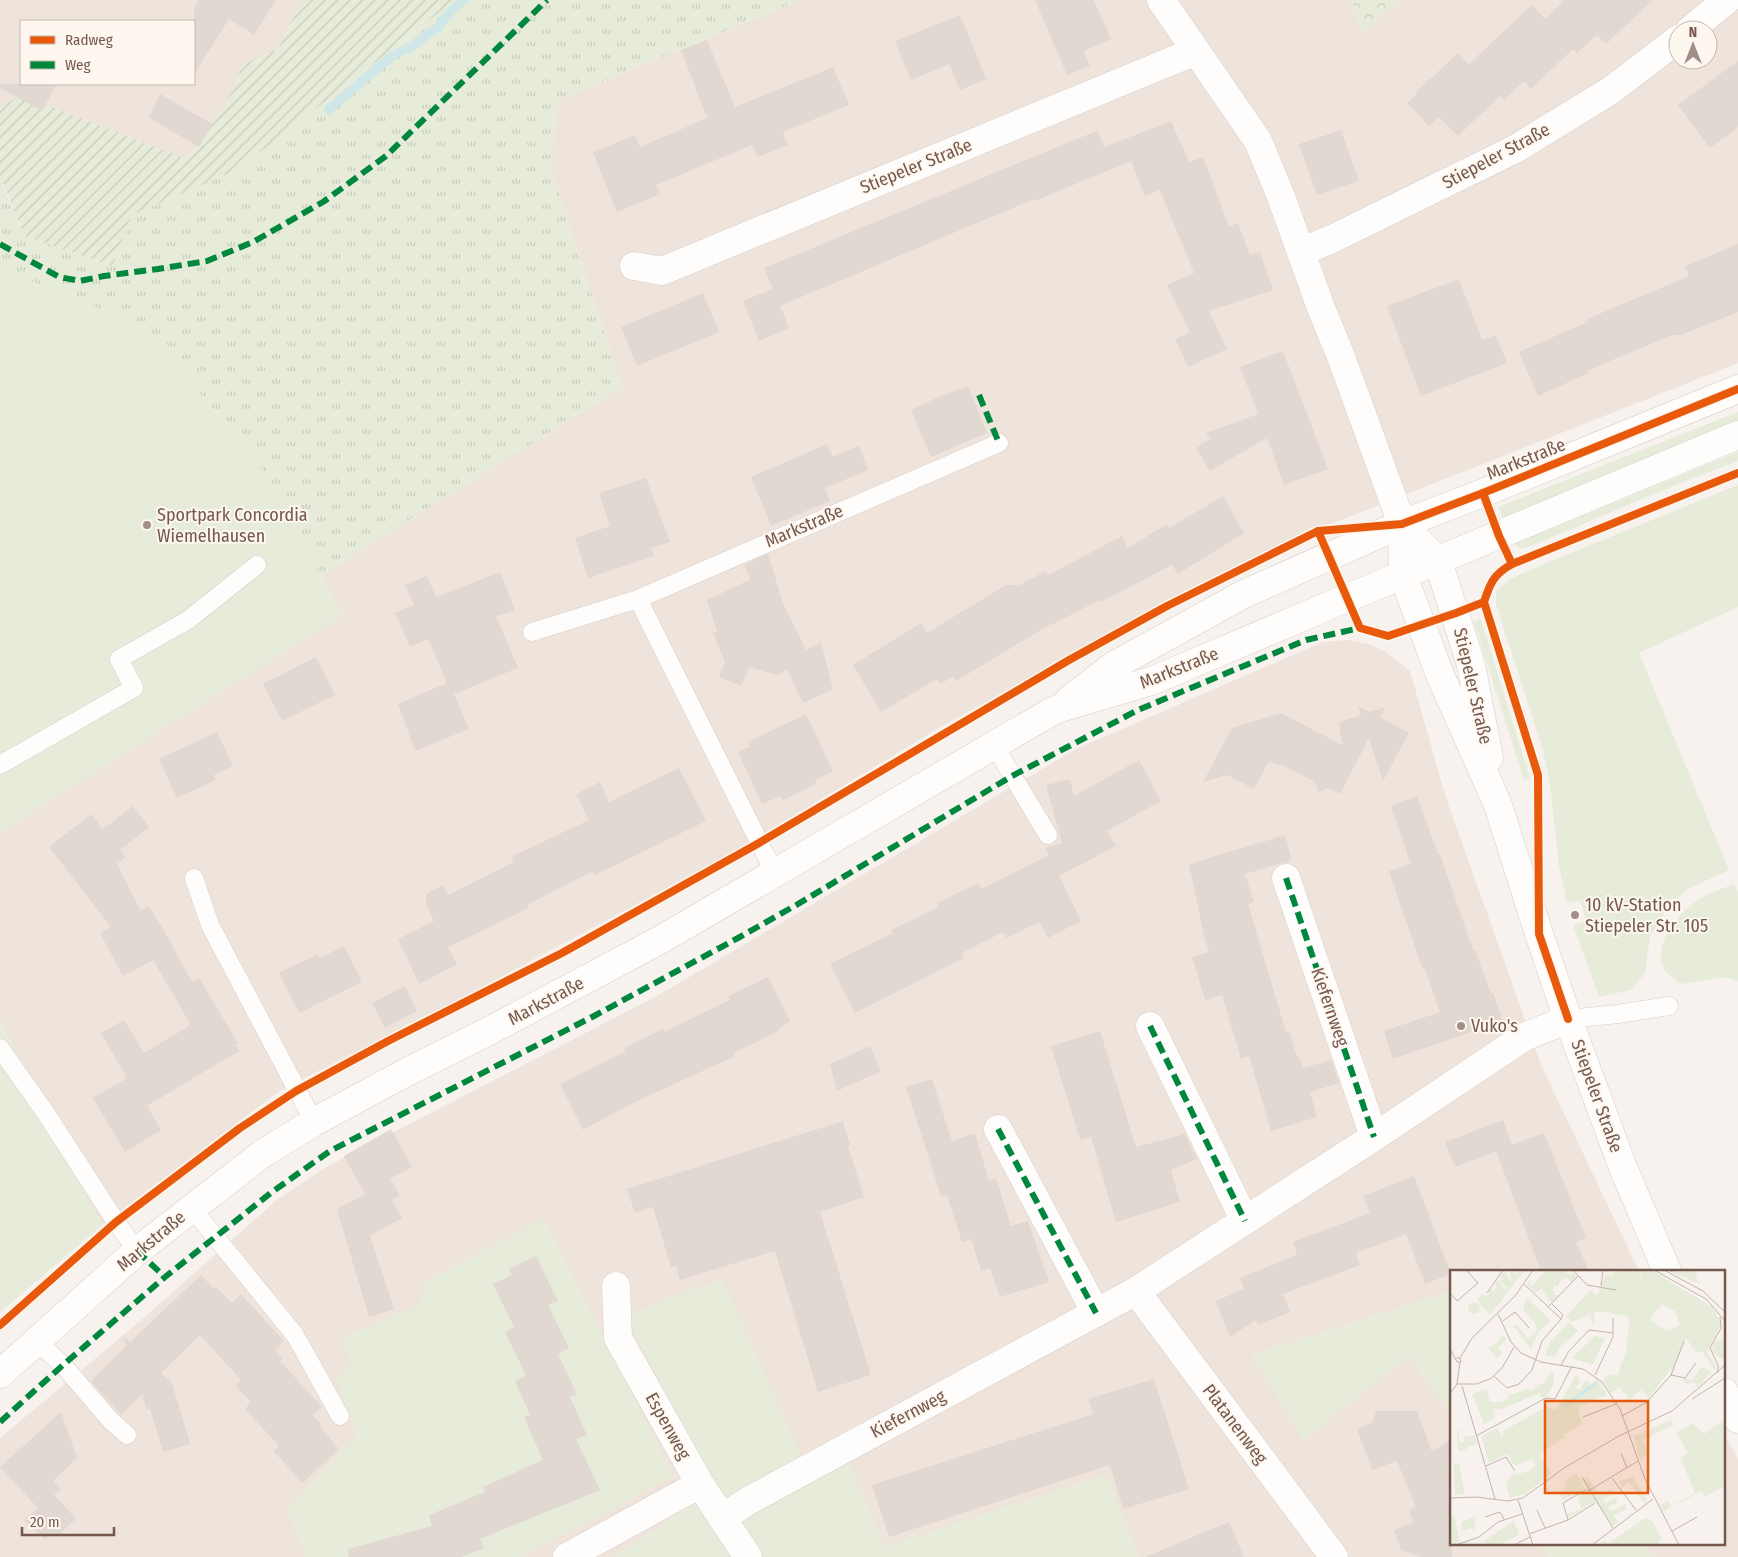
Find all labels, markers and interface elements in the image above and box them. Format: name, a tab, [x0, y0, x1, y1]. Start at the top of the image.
legend	[20, 20, 195, 85]
north arrow	[1668, 20, 1718, 70]
text: N	[1689, 24, 1697, 41]
text: Radweg	[65, 31, 113, 49]
text: Weg	[65, 56, 91, 74]
street label: Stiepeler Straße	[1438, 118, 1554, 194]
street label: Stiepeler Straße	[857, 134, 975, 198]
street label: Markstraße	[1483, 433, 1569, 485]
street label: Markstraße	[762, 500, 847, 552]
place label: Sportpark Concordia Wiemelhausen	[157, 504, 308, 547]
marker: Sportpark Concordia Wiemelhausen	[141, 519, 153, 531]
street label: Stiepeler Straße	[1449, 626, 1497, 746]
street label: Markstraße	[1136, 642, 1222, 694]
place label: 10 kV-Station Stiepeler Str. 105	[1585, 894, 1708, 937]
marker: 10 kV-Station Stiepeler Str. 105	[1569, 909, 1581, 921]
street label: Kiefernweg	[1306, 965, 1354, 1050]
street label: Markstraße	[504, 972, 588, 1030]
place label: Vuko's	[1471, 1015, 1518, 1037]
marker: Vuko's	[1455, 1020, 1467, 1032]
street label: Stiepeler Straße	[1566, 1036, 1628, 1156]
street label: Markstraße	[112, 1206, 190, 1276]
inset map	[1450, 1270, 1726, 1544]
street label: Platanenweg	[1198, 1380, 1272, 1469]
street label: Kiefernweg	[867, 1385, 950, 1443]
street label: Espenweg	[641, 1389, 696, 1464]
scale bar	[22, 1504, 115, 1536]
text: 20 m	[30, 1513, 60, 1531]

